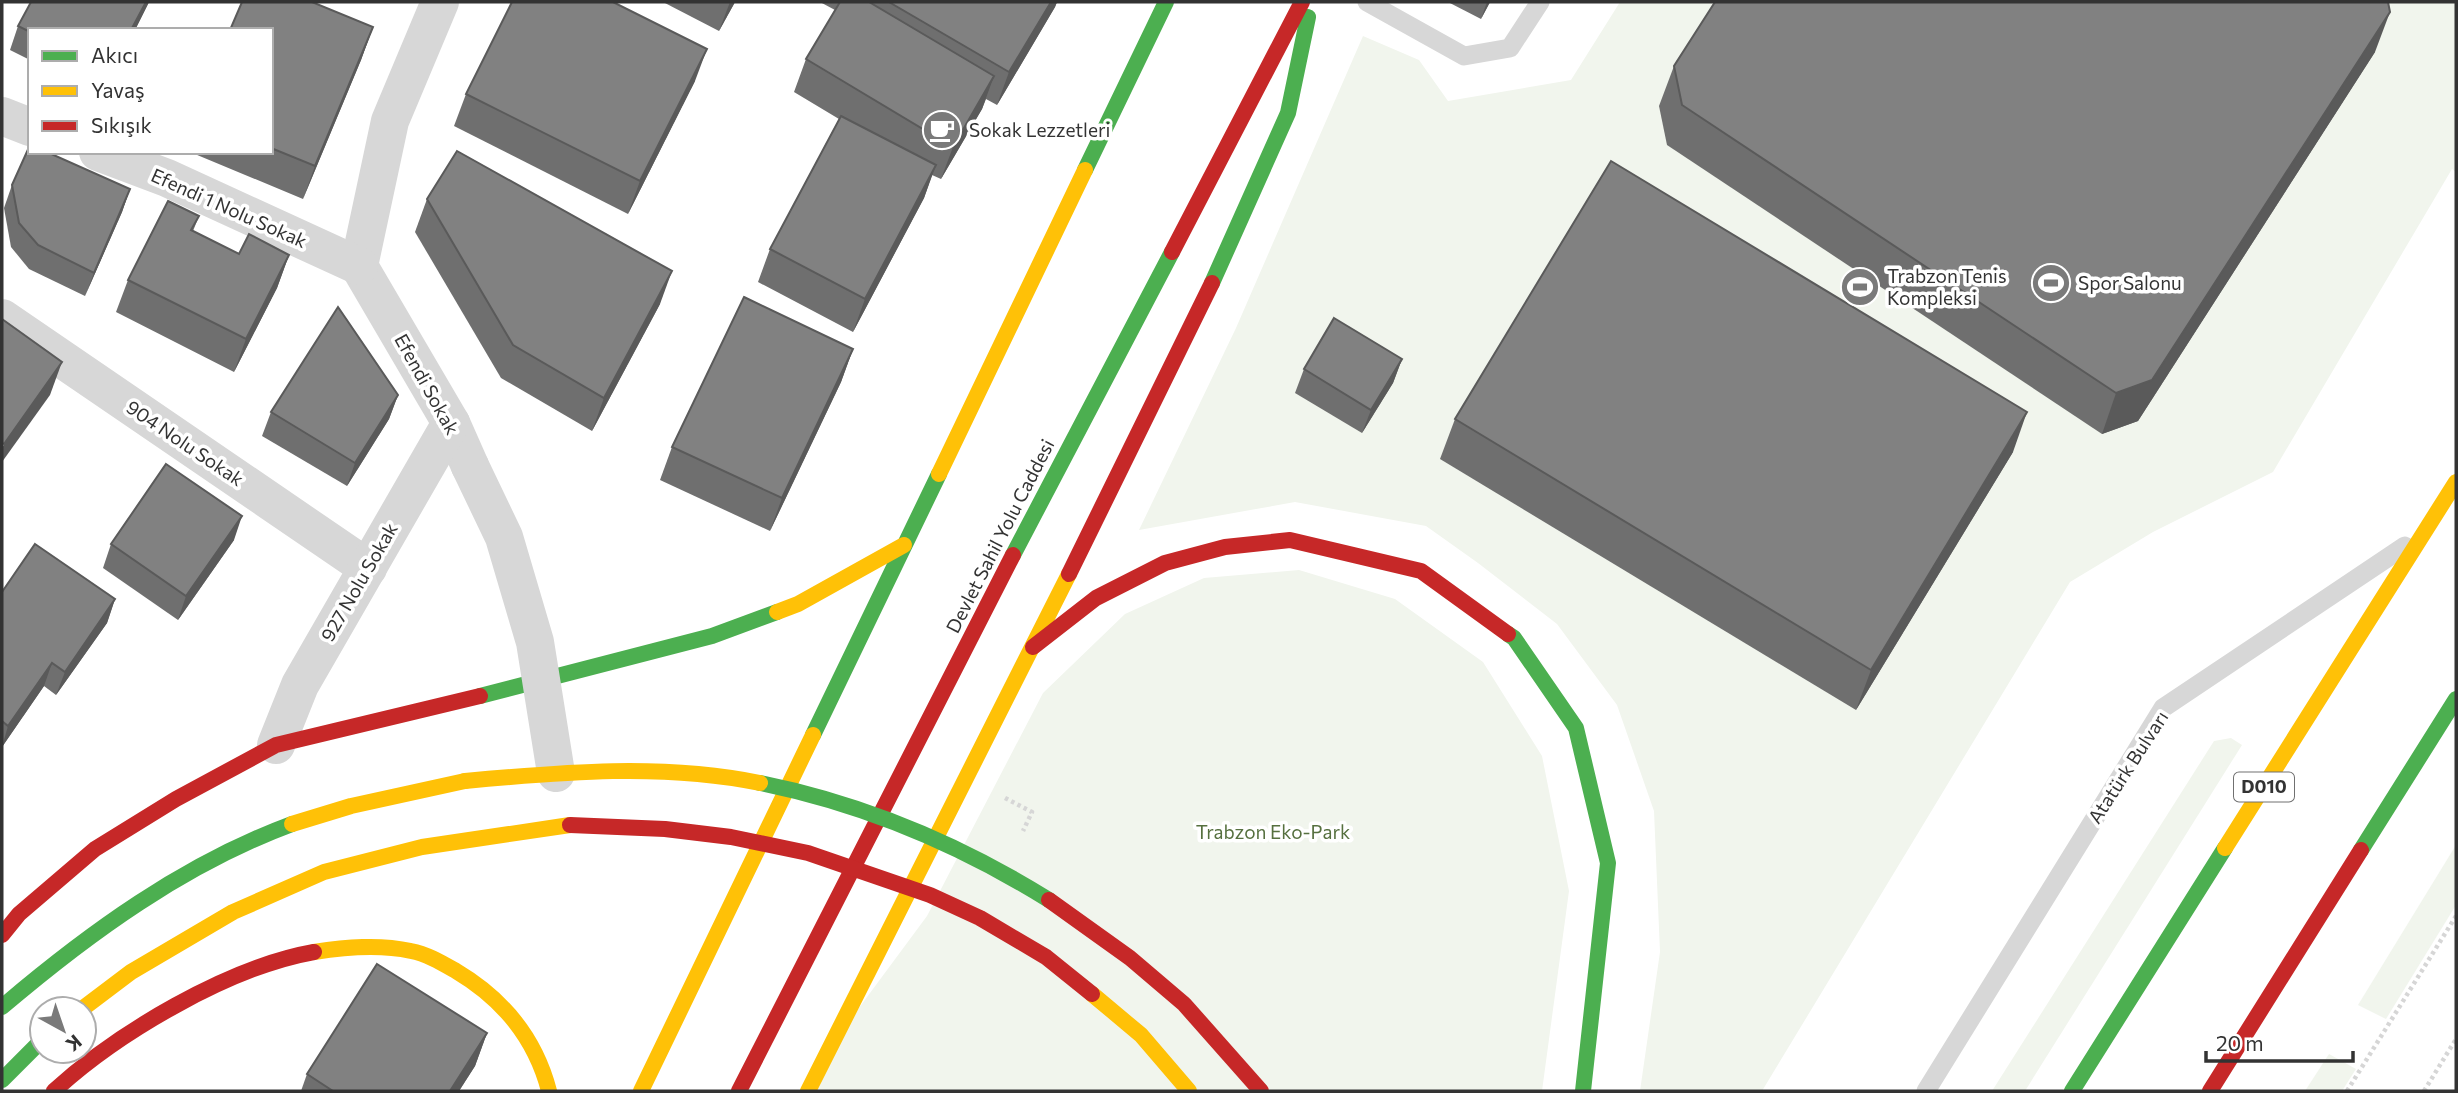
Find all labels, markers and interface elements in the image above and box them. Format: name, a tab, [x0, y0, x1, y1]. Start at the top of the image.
legend	[28, 28, 273, 154]
text: Akıcı	[91, 42, 138, 67]
text: Yavaş	[91, 77, 144, 102]
cafe icon: Sokak Lezzetleri	[921, 109, 963, 151]
text: Sıkışık	[91, 112, 152, 137]
place label: Sokak Lezzetleri	[969, 118, 1110, 141]
street label: Efendi 1 Nolu Sokak	[148, 163, 311, 252]
sports icon: Spor Salonu	[2030, 262, 2072, 304]
place label: Trabzon Tenis Kompleksi	[1887, 264, 2007, 309]
sports icon: Trabzon Tenis Kompleksi	[1839, 266, 1881, 308]
place label: Spor Salonu	[2078, 271, 2182, 294]
street label: Efendi Sokak	[390, 329, 465, 438]
street label: 904 Nolu Sokak	[122, 395, 248, 490]
street label: Devlet Sahil Yolu Caddesi	[941, 435, 1058, 637]
street label: 927 Nolu Sokak	[315, 518, 402, 645]
street label: Atatürk Bulvarı	[2083, 706, 2173, 827]
road number: D010	[2234, 772, 2294, 802]
park label: Trabzon Eko-Park	[1196, 820, 1350, 843]
north arrow	[28, 995, 98, 1065]
scale bar	[2206, 1020, 2353, 1064]
text: K	[62, 1030, 87, 1056]
text: 20 m	[2216, 1030, 2264, 1055]

